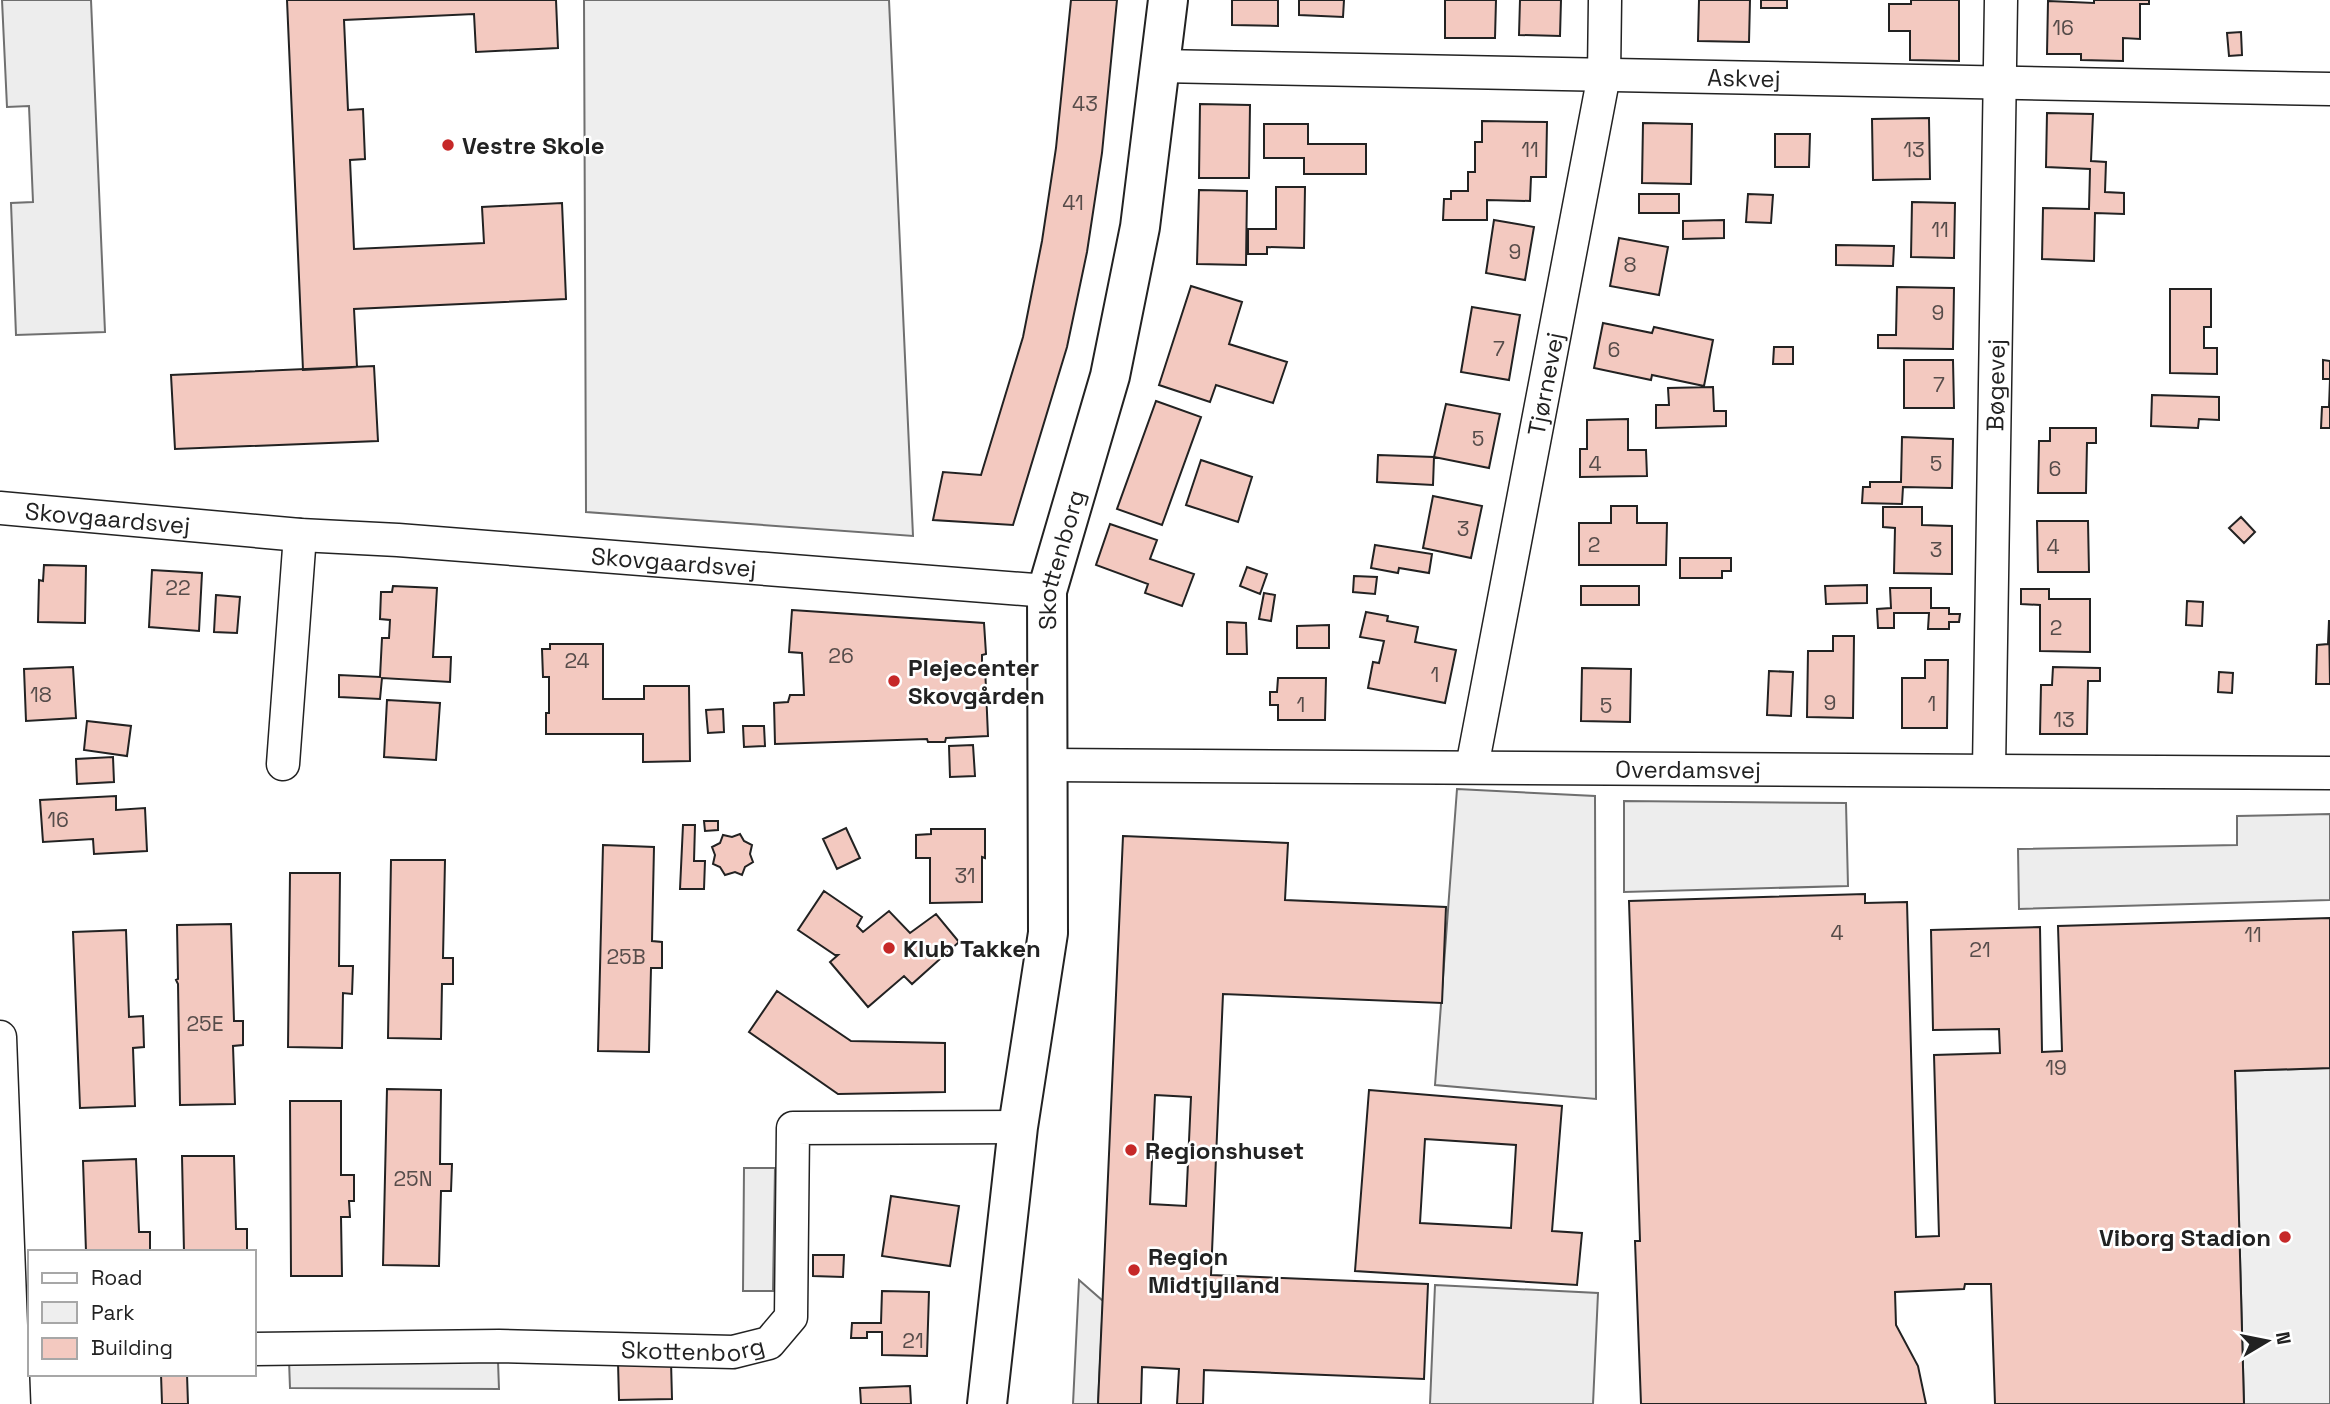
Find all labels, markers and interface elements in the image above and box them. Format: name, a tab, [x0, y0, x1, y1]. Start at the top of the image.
house number: 16	[2052, 14, 2074, 41]
street label: Askvej	[1707, 61, 1781, 94]
house number: 43	[1072, 90, 1098, 117]
place label: Vestre Skole	[462, 130, 605, 161]
house number: 11	[1521, 136, 1539, 163]
house number: 13	[1903, 136, 1925, 163]
marker: Vestre Skole	[440, 137, 456, 153]
house number: 41	[1062, 189, 1084, 216]
house number: 11	[1931, 216, 1949, 243]
house number: 9	[1509, 238, 1521, 265]
house number: 8	[1623, 251, 1637, 278]
house number: 9	[1932, 299, 1944, 326]
street label: Tjørnevej	[1520, 330, 1570, 438]
house number: 7	[1493, 335, 1505, 362]
house number: 6	[1608, 336, 1620, 363]
street label: Bøgevej	[1979, 339, 2011, 432]
house number: 7	[1933, 371, 1945, 398]
house number: 5	[1472, 425, 1484, 452]
house number: 4	[1588, 450, 1602, 477]
house number: 5	[1930, 450, 1942, 477]
house number: 6	[2049, 455, 2061, 482]
street label: Skottenborg	[1031, 486, 1091, 630]
street label: Skovgaardsvej	[24, 495, 191, 541]
house number: 3	[1457, 515, 1469, 542]
house number: 2	[1588, 531, 1600, 558]
house number: 4	[2046, 533, 2060, 560]
house number: 3	[1930, 536, 1942, 563]
street label: Skovgaardsvej	[590, 540, 758, 584]
house number: 22	[165, 574, 191, 601]
house number: 2	[2050, 614, 2062, 641]
house number: 26	[828, 642, 854, 669]
house number: 24	[564, 647, 590, 674]
place label: Plejecenter Skovgården	[908, 652, 1045, 711]
house number: 1	[1431, 661, 1439, 688]
marker: Plejecenter Skovgården	[886, 673, 902, 689]
house number: 18	[30, 681, 52, 708]
house number: 9	[1824, 689, 1836, 716]
house number: 1	[1928, 690, 1936, 717]
house number: 1	[1297, 691, 1305, 718]
house number: 5	[1600, 692, 1612, 719]
house number: 13	[2053, 706, 2075, 733]
street label: Overdamsvej	[1615, 753, 1761, 785]
house number: 16	[47, 806, 69, 833]
house number: 31	[954, 862, 976, 889]
house number: 4	[1830, 919, 1844, 946]
house number: 11	[2244, 921, 2262, 948]
place label: Klub Takken	[903, 933, 1041, 964]
house number: 21	[1969, 936, 1991, 963]
marker: Klub Takken	[881, 940, 897, 956]
house number: 25B	[606, 943, 646, 970]
house number: 25E	[186, 1010, 224, 1037]
house number: 19	[2045, 1054, 2067, 1081]
place label: Regionshuset	[1145, 1135, 1304, 1166]
marker: Regionshuset	[1123, 1142, 1139, 1158]
house number: 25N	[393, 1165, 433, 1192]
place label: Viborg Stadion	[2099, 1222, 2271, 1253]
marker: Viborg Stadion	[2277, 1229, 2293, 1245]
place label: Region Midtjylland	[1148, 1241, 1280, 1300]
legend	[28, 1250, 256, 1376]
marker: Region Midtjylland	[1126, 1262, 1142, 1278]
text: Road	[91, 1264, 143, 1291]
text: Park	[91, 1299, 135, 1326]
north arrow	[2232, 1306, 2302, 1376]
house number: 21	[902, 1327, 924, 1354]
street label: Skottenborg	[621, 1329, 768, 1369]
text: N	[2270, 1330, 2297, 1347]
text: Building	[91, 1334, 173, 1361]

